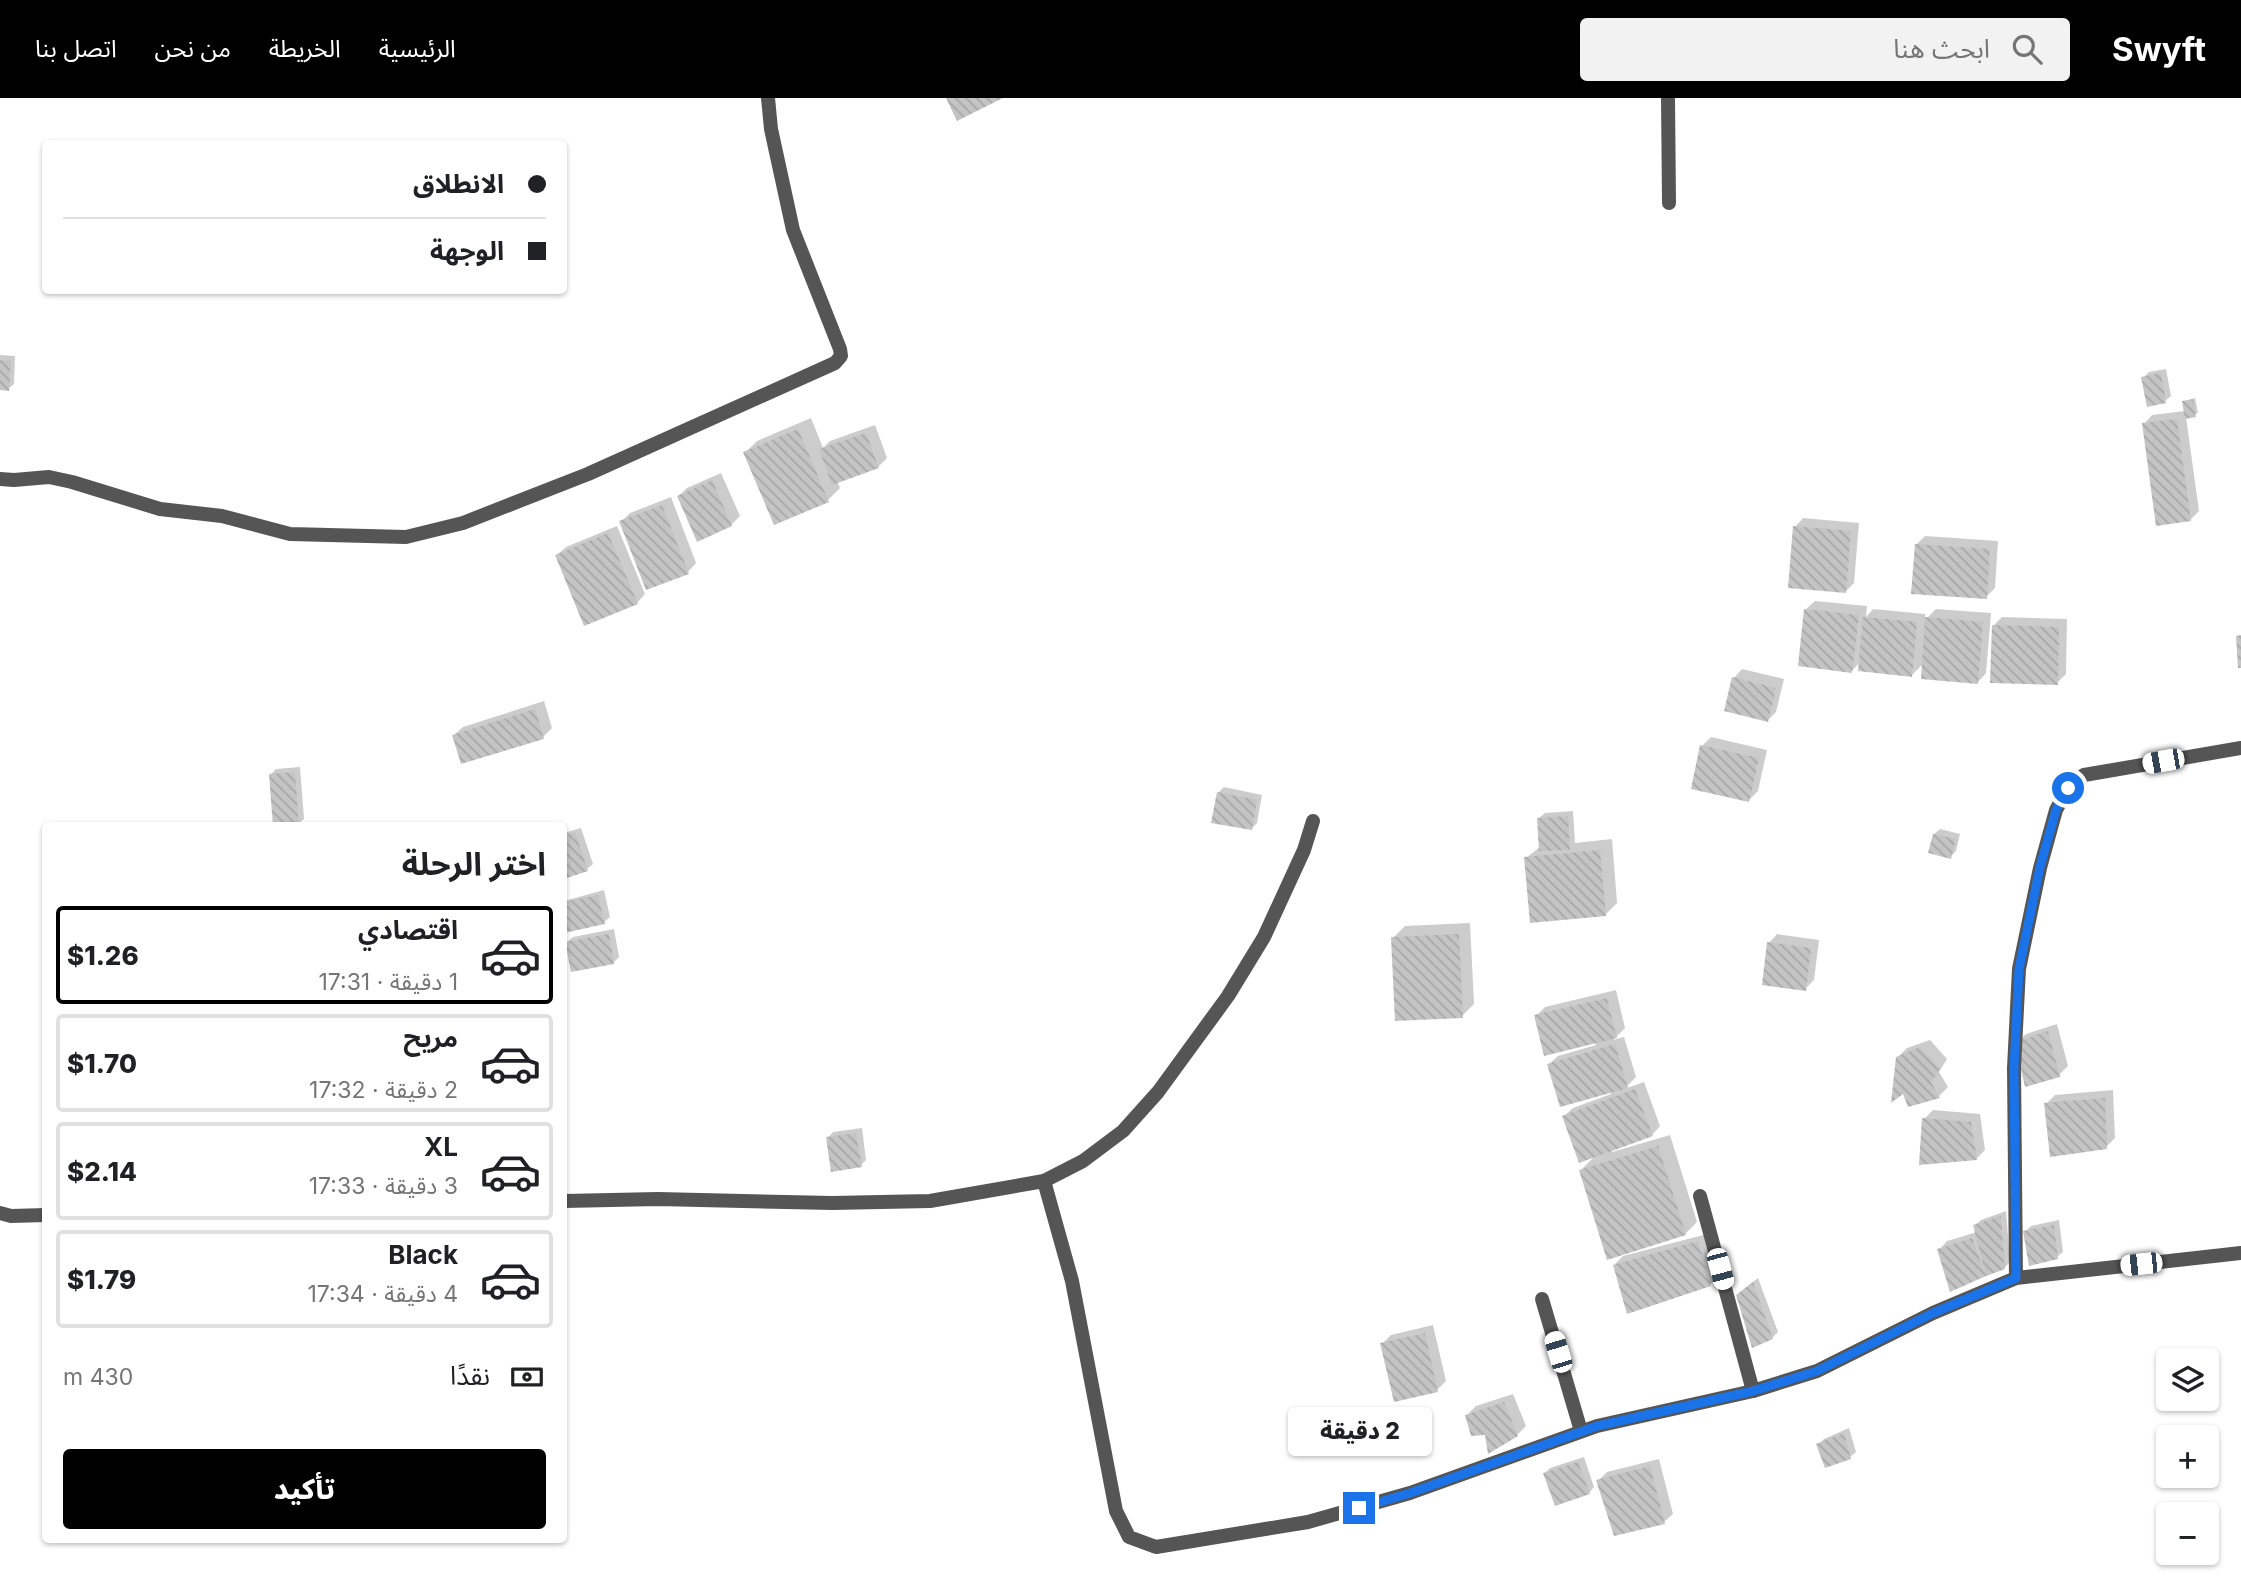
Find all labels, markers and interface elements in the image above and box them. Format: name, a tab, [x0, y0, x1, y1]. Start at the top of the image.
search box	[1580, 18, 2070, 81]
text: Swyft	[2112, 29, 2206, 69]
icon: search	[2008, 30, 2046, 68]
text: ابحث هنا	[1893, 33, 1990, 64]
text: اتصل بنا	[35, 34, 117, 63]
text: من نحن	[155, 34, 231, 63]
text: الخريطة	[269, 34, 341, 63]
text: الرئيسية	[379, 34, 456, 63]
text: الانطلاق	[413, 168, 504, 199]
text: الوجهة	[430, 235, 504, 266]
car	[2141, 747, 2186, 775]
route start	[2052, 772, 2084, 804]
text: اختر الرحلة	[402, 844, 546, 883]
text: اقتصادي	[358, 914, 458, 945]
icon: car	[479, 924, 542, 987]
text: $1.26	[67, 940, 139, 971]
text: 1 دقيقة · 17:31	[318, 968, 458, 996]
text: مريح	[403, 1022, 458, 1053]
icon: car	[479, 1032, 542, 1095]
text: $1.70	[67, 1048, 137, 1079]
text: 2 دقيقة · 17:32	[309, 1076, 458, 1104]
text: XL	[424, 1131, 458, 1162]
icon: car	[479, 1140, 542, 1203]
text: $2.14	[67, 1156, 137, 1187]
text: 3 دقيقة · 17:33	[309, 1172, 458, 1200]
text: Black	[388, 1239, 458, 1270]
car	[1705, 1246, 1736, 1292]
icon: car	[479, 1248, 542, 1311]
car	[2120, 1251, 2163, 1277]
text: $1.79	[67, 1264, 136, 1295]
text: 4 دقيقة · 17:34	[307, 1280, 458, 1308]
car	[1542, 1329, 1575, 1375]
map controls	[2156, 1348, 2219, 1565]
button: layers	[2156, 1348, 2219, 1411]
icon: cash	[508, 1358, 546, 1396]
text: نقدًا	[450, 1360, 490, 1391]
text: 430 m	[63, 1363, 133, 1391]
callout: 2 دقيقة	[1287, 1406, 1431, 1456]
text: 2 دقيقة	[1320, 1417, 1400, 1445]
button: +	[2156, 1425, 2219, 1488]
button: تأكيد	[63, 1449, 546, 1529]
route end	[1343, 1492, 1375, 1524]
button: −	[2156, 1502, 2219, 1565]

